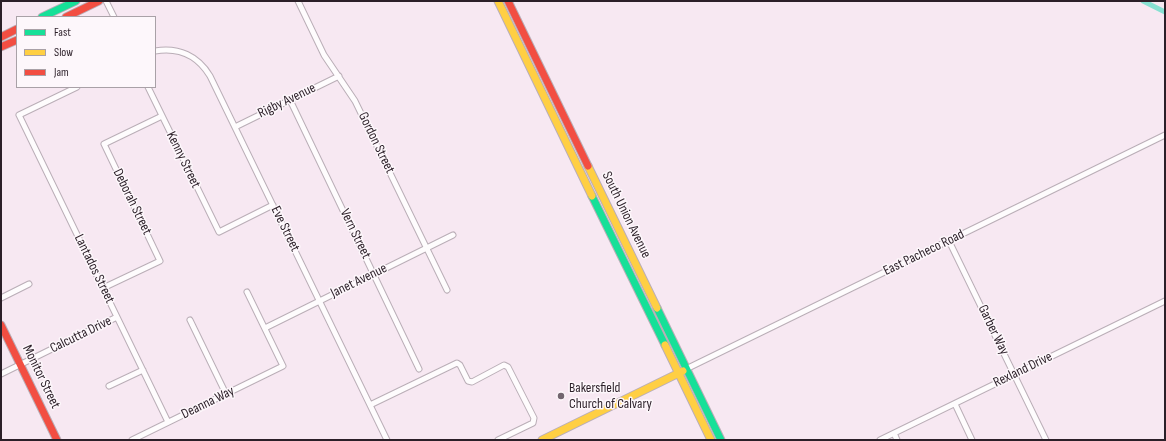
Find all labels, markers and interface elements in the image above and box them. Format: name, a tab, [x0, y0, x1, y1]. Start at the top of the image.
legend	[16, 16, 156, 88]
text: Fast	[54, 25, 71, 40]
text: Slow	[54, 45, 73, 60]
text: Jam	[54, 65, 69, 80]
street label: Rigby Avenue	[255, 80, 319, 122]
street label: Gordon Street	[354, 110, 398, 176]
street label: Kenny Street	[162, 129, 204, 191]
street label: Deborah Street	[109, 166, 155, 238]
street label: South Union Avenue	[598, 169, 654, 261]
street label: Eve Street	[267, 204, 303, 254]
street label: Vern Street	[336, 206, 374, 262]
street label: East Pacheco Road	[881, 226, 967, 280]
street label: Lantados Street	[70, 232, 118, 306]
street label: Janet Avenue	[328, 260, 390, 302]
street label: Garber Way	[974, 302, 1012, 358]
street label: Calcutta Drive	[47, 313, 115, 357]
street label: Monitor Street	[18, 343, 64, 411]
street label: Rexland Drive	[991, 349, 1055, 391]
place label: Bakersfield Church of Calvary	[569, 380, 652, 412]
street label: Deanna Way	[179, 383, 237, 423]
marker: Bakersfield Church of Calvary	[556, 391, 566, 401]

